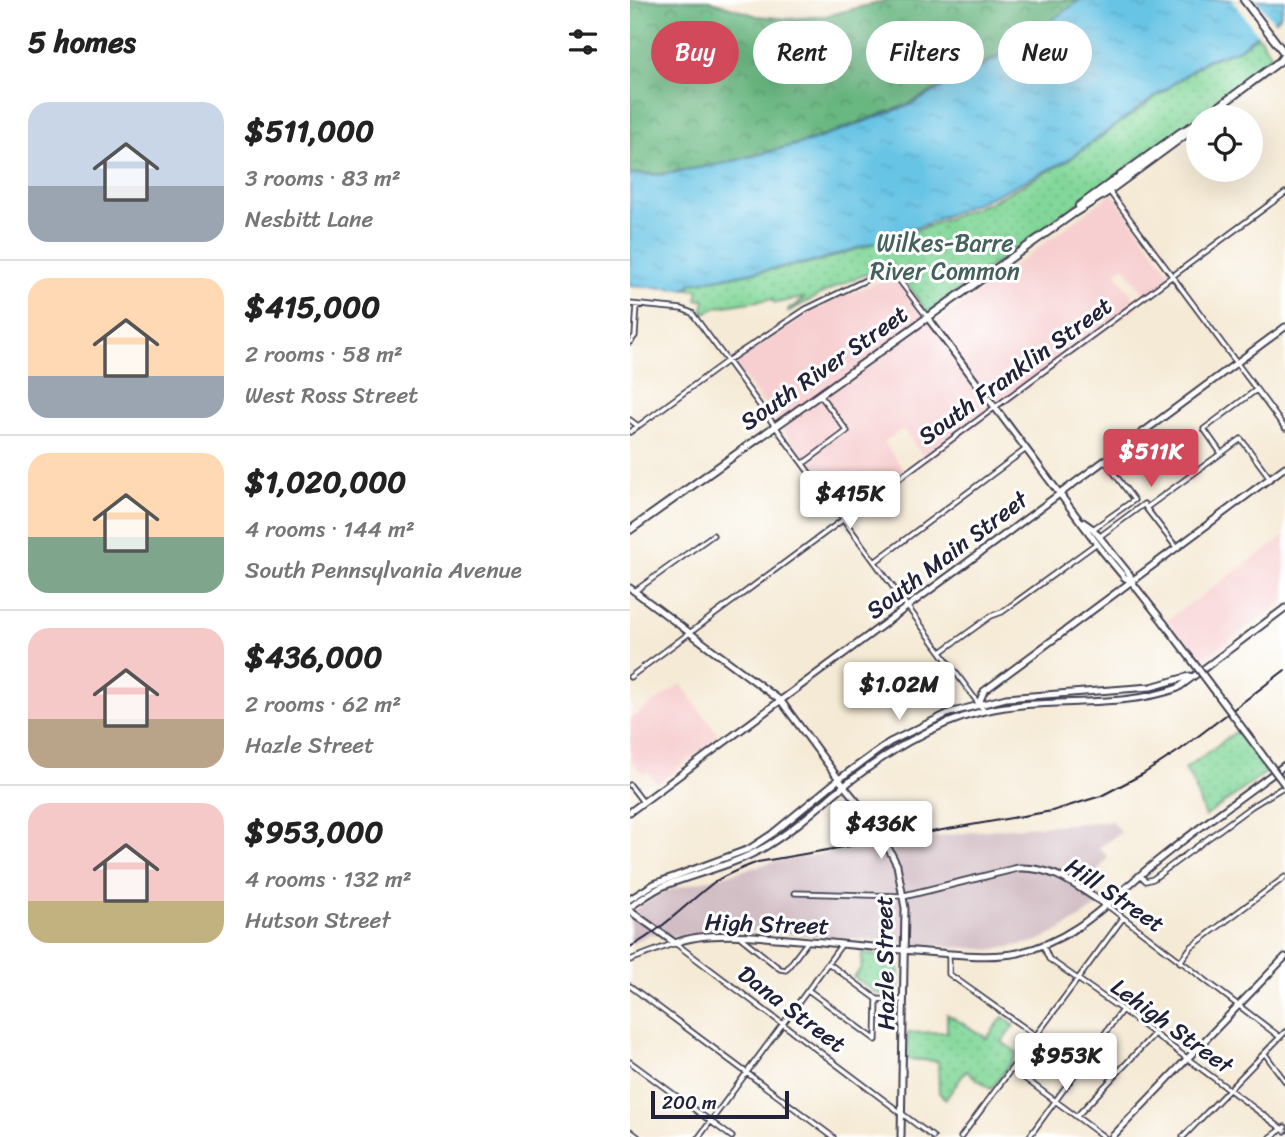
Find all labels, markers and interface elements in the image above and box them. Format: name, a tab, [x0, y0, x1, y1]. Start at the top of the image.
text: 5 homes	[28, 15, 136, 69]
chip: Buy	[651, 21, 739, 84]
chip: Rent	[753, 21, 852, 84]
chip: Filters	[866, 21, 984, 84]
chip: New	[998, 21, 1092, 84]
icon: filters	[564, 23, 602, 61]
text: $511,000	[245, 104, 374, 158]
map controls	[1186, 105, 1263, 182]
button: locate	[1186, 105, 1263, 182]
icon: home	[84, 130, 168, 214]
text: 3 rooms · 83 m²	[245, 158, 401, 199]
text: Nesbitt Lane	[245, 199, 373, 240]
park label: Wilkes-Barre River Common	[870, 222, 1020, 292]
text: $415,000	[245, 280, 380, 334]
street label: South Franklin Street	[909, 286, 1121, 456]
street label: South River Street	[731, 294, 917, 442]
icon: home	[84, 306, 168, 390]
text: 2 rooms · 58 m²	[245, 334, 403, 375]
text: West Ross Street	[245, 375, 418, 416]
pin: $511K	[1102, 430, 1200, 489]
text: $511K	[1119, 431, 1183, 472]
text: $1,020,000	[245, 455, 406, 509]
pin: $415K	[801, 472, 899, 531]
text: $415K	[816, 473, 884, 514]
street label: South Main Street	[857, 479, 1038, 630]
icon: home	[84, 481, 168, 565]
text: 4 rooms · 144 m²	[245, 509, 415, 550]
text: South Pennsylvania Avenue	[245, 550, 522, 591]
text: $436,000	[245, 630, 382, 684]
icon: home	[84, 656, 168, 740]
pin: $1.02M	[842, 662, 956, 722]
text: $1.02M	[860, 664, 938, 705]
text: 2 rooms · 62 m²	[245, 684, 401, 725]
text: Hazle Street	[245, 725, 374, 766]
pin: $436K	[832, 802, 930, 861]
text: $436K	[846, 803, 916, 844]
text: $953,000	[245, 805, 383, 859]
icon: home	[84, 831, 168, 915]
street label: Hill Street	[1056, 846, 1174, 944]
text: 4 rooms · 132 m²	[245, 859, 412, 900]
street label: Hazle Street	[863, 895, 907, 1031]
text: Hutson Street	[245, 900, 391, 941]
street label: High Street	[704, 901, 830, 947]
street label: Dana Street	[728, 954, 856, 1064]
street label: Lehigh Street	[1102, 967, 1243, 1086]
pin: $953K	[1017, 1034, 1115, 1093]
text: $953K	[1031, 1035, 1101, 1076]
text: 200 m	[662, 1086, 717, 1119]
scale bar	[651, 1088, 789, 1120]

